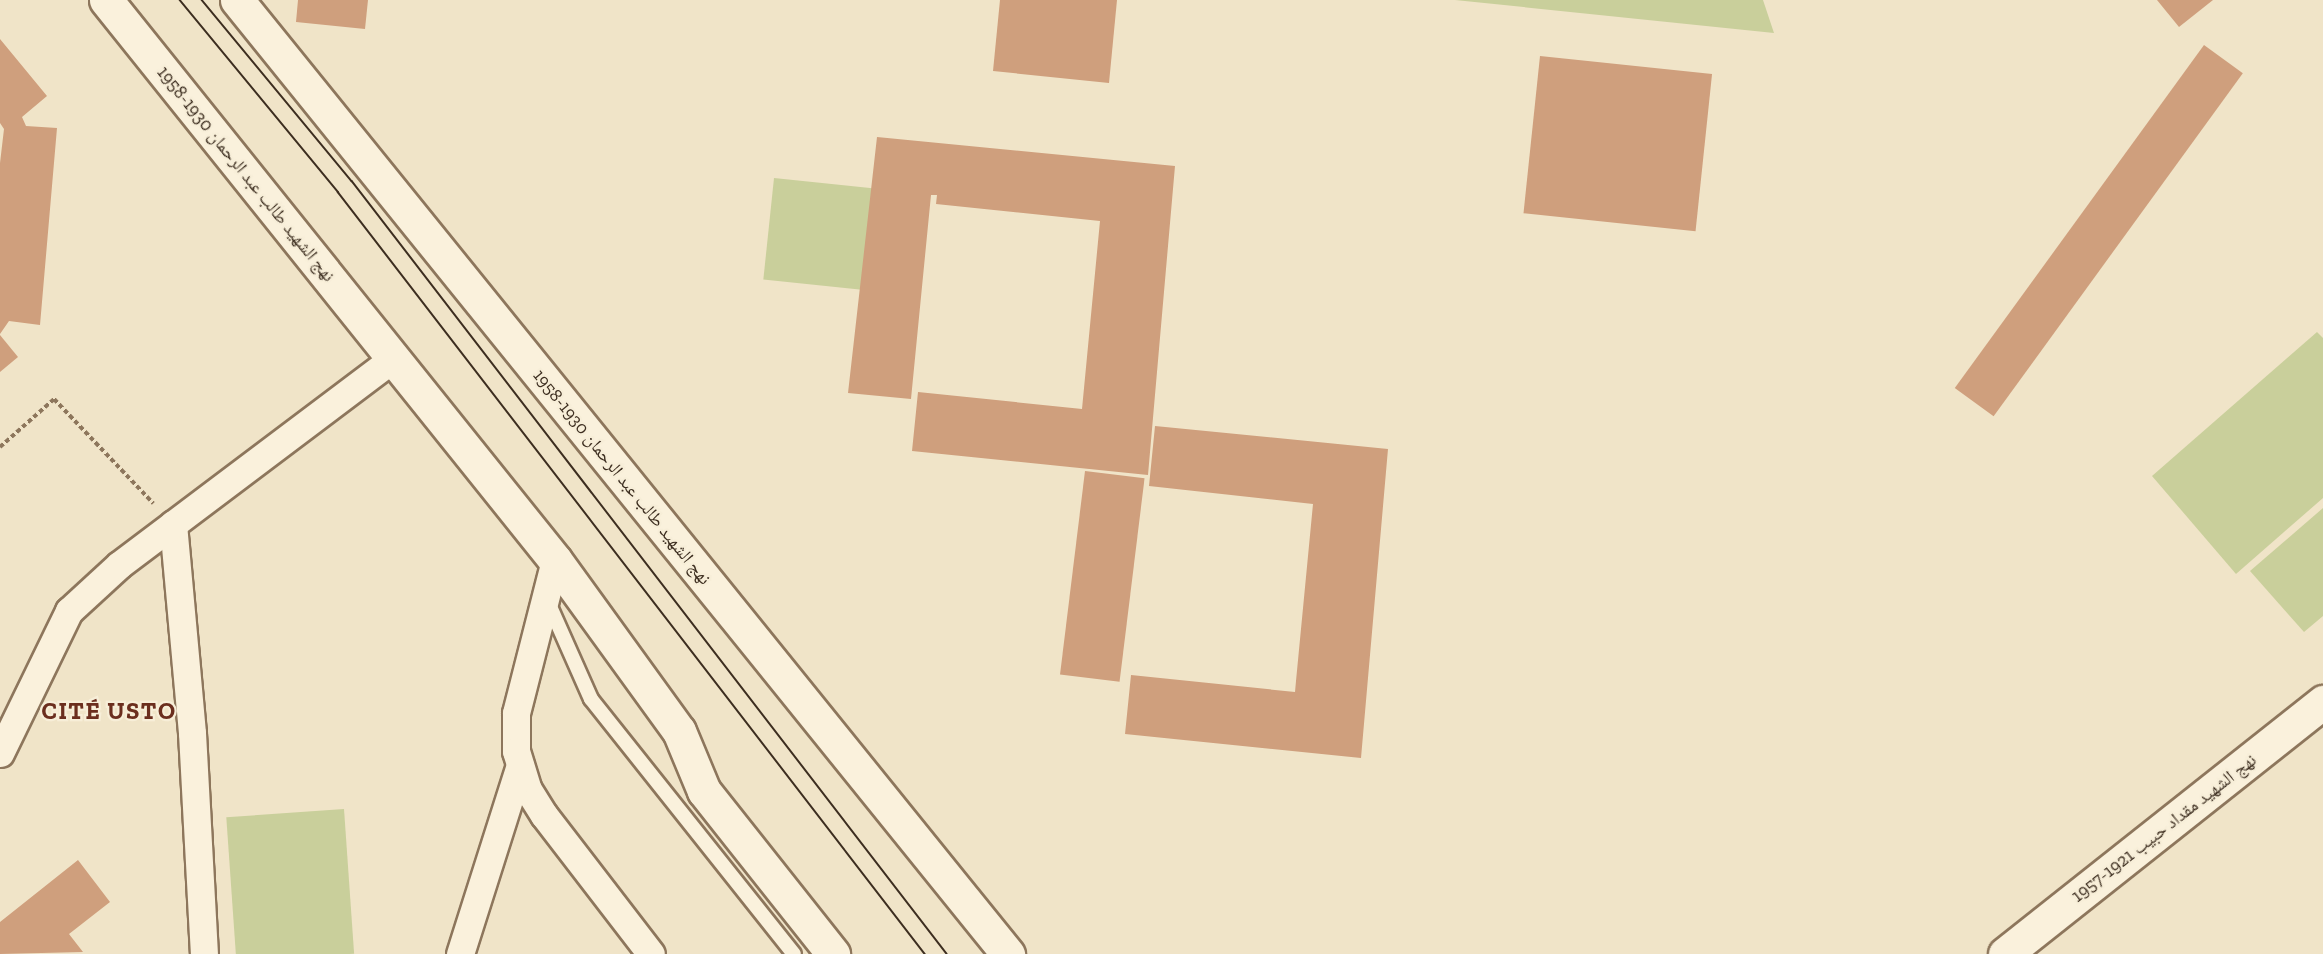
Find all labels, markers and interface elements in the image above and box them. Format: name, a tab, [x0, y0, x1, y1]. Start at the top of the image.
street label: نهج الشهيد طالب عبد الرحمان 1930-1958	[152, 62, 340, 286]
street label: نهج الشهيد طالب عبد الرحمان 1930-1958	[528, 365, 716, 589]
district label: CITÉ USTO	[41, 697, 177, 725]
street label: نهج الشهيد مقداد حبيب 1921-1957	[2067, 749, 2261, 907]

